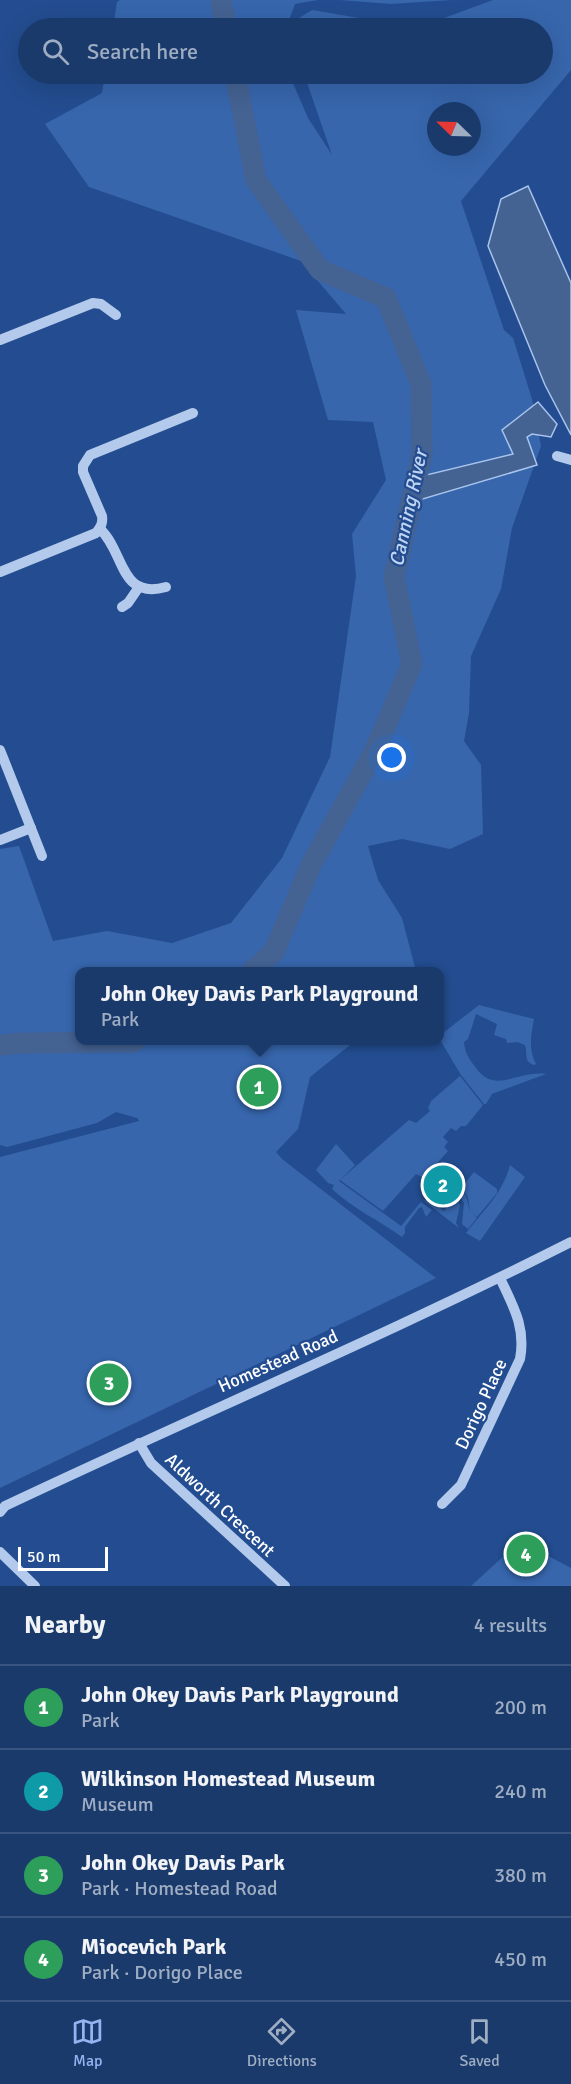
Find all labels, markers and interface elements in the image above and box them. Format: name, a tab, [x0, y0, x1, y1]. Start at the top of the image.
search box	[18, 18, 553, 84]
icon: search	[39, 35, 72, 68]
text: Search here	[87, 38, 198, 65]
north arrow	[427, 102, 481, 156]
water label: Canning River	[384, 445, 434, 569]
your location	[377, 743, 406, 772]
popup	[75, 967, 444, 1045]
text: John Okey Davis Park Playground	[101, 980, 418, 1007]
text: Park	[101, 1007, 139, 1032]
pin: 1	[240, 1064, 278, 1110]
pin: 2	[424, 1162, 462, 1208]
street label: Homestead Road	[215, 1325, 341, 1397]
street label: Dorigo Place	[450, 1355, 512, 1453]
pin: 3	[90, 1360, 128, 1406]
street label: Aldworth Crescent	[160, 1448, 280, 1562]
pin: 4	[506, 1532, 546, 1576]
scale bar	[18, 1544, 108, 1572]
text: 50 m	[27, 1547, 61, 1567]
text: Nearby	[24, 1609, 105, 1641]
text: 4 results	[474, 1613, 547, 1638]
text: John Okey Davis Park Playground	[81, 1681, 399, 1708]
text: 1	[38, 1695, 49, 1720]
text: 200 m	[494, 1695, 547, 1720]
text: Park	[81, 1708, 119, 1733]
text: Wilkinson Homestead Museum	[81, 1765, 375, 1792]
text: 2	[38, 1779, 49, 1804]
text: 240 m	[494, 1779, 547, 1804]
text: Museum	[81, 1792, 154, 1817]
text: John Okey Davis Park	[81, 1849, 285, 1876]
text: 3	[38, 1863, 49, 1888]
text: 380 m	[494, 1863, 547, 1888]
text: Park · Homestead Road	[81, 1876, 278, 1901]
text: Miocevich Park	[81, 1933, 226, 1960]
text: 4	[38, 1947, 49, 1972]
text: 450 m	[494, 1947, 547, 1972]
text: Park · Dorigo Place	[81, 1960, 243, 1985]
tab: Map	[71, 2015, 104, 2071]
tab: Directions	[247, 2015, 317, 2071]
tab: Saved	[459, 2015, 500, 2071]

